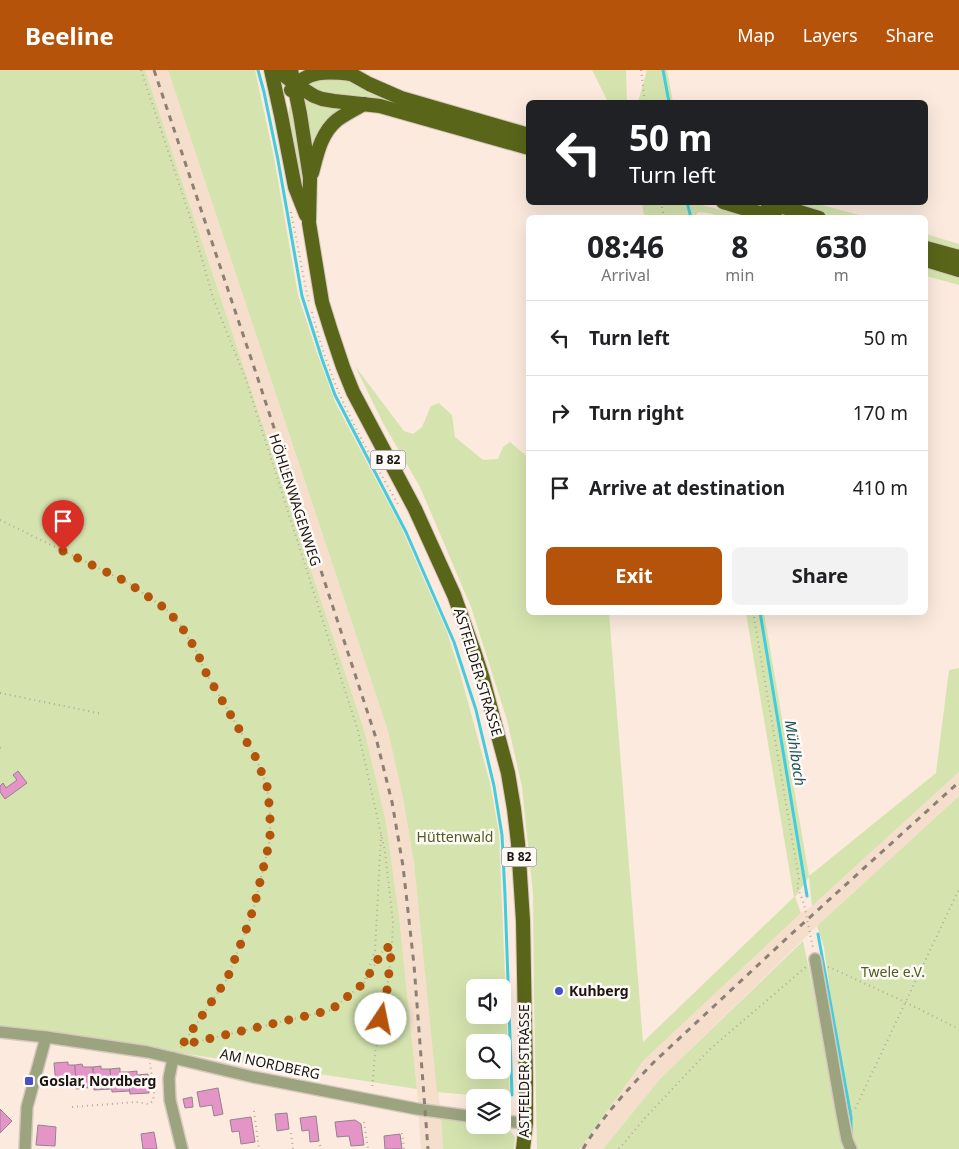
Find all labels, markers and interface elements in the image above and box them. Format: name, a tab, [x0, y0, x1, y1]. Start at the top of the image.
text: Beeline	[25, 19, 114, 52]
text: Map	[737, 23, 775, 47]
text: Layers	[803, 23, 858, 47]
text: Share	[886, 23, 934, 47]
text: 50 m	[629, 114, 712, 161]
icon: left	[546, 120, 611, 185]
text: Turn left	[629, 159, 716, 189]
text: 08:46	[587, 226, 664, 267]
text: 8	[731, 226, 748, 267]
text: 630	[815, 226, 867, 267]
text: Arrival	[601, 264, 650, 286]
text: min	[725, 264, 754, 286]
text: m	[834, 264, 849, 286]
icon: left	[546, 324, 574, 352]
text: Turn left	[589, 325, 670, 351]
text: 50 m	[864, 325, 908, 351]
icon: right	[546, 399, 574, 427]
text: Turn right	[589, 400, 684, 426]
text: 170 m	[853, 400, 908, 426]
street label: HÖHLENWAGENWEG	[265, 431, 326, 568]
road number: B 82	[370, 450, 406, 470]
icon: arrive	[546, 474, 574, 502]
text: Arrive at destination	[589, 475, 785, 501]
text: 410 m	[853, 475, 908, 501]
pin	[42, 500, 84, 551]
icon: arrive	[49, 507, 77, 535]
button: Exit	[546, 547, 722, 605]
button: Share	[732, 547, 908, 605]
street label: ASTFELDER STRASSE	[450, 605, 507, 738]
water label: Mühlbach	[781, 718, 811, 787]
park label: Hüttenwald	[417, 827, 493, 846]
road number: B 82	[502, 848, 536, 866]
park label: Twele e.V.	[861, 962, 925, 981]
map controls	[466, 979, 511, 1134]
button: sound	[466, 979, 511, 1024]
place label: Kuhberg	[569, 981, 629, 1000]
marker: Kuhberg	[553, 985, 565, 997]
position arrow	[354, 992, 406, 1044]
street label: ASTFELDER STRASSE	[514, 1004, 533, 1138]
button: search	[466, 1034, 511, 1079]
street label: AM NORDBERG	[218, 1044, 322, 1083]
place label: Goslar, Nordberg	[39, 1071, 156, 1090]
marker: Goslar, Nordberg	[23, 1075, 35, 1087]
button: layers	[466, 1089, 511, 1134]

